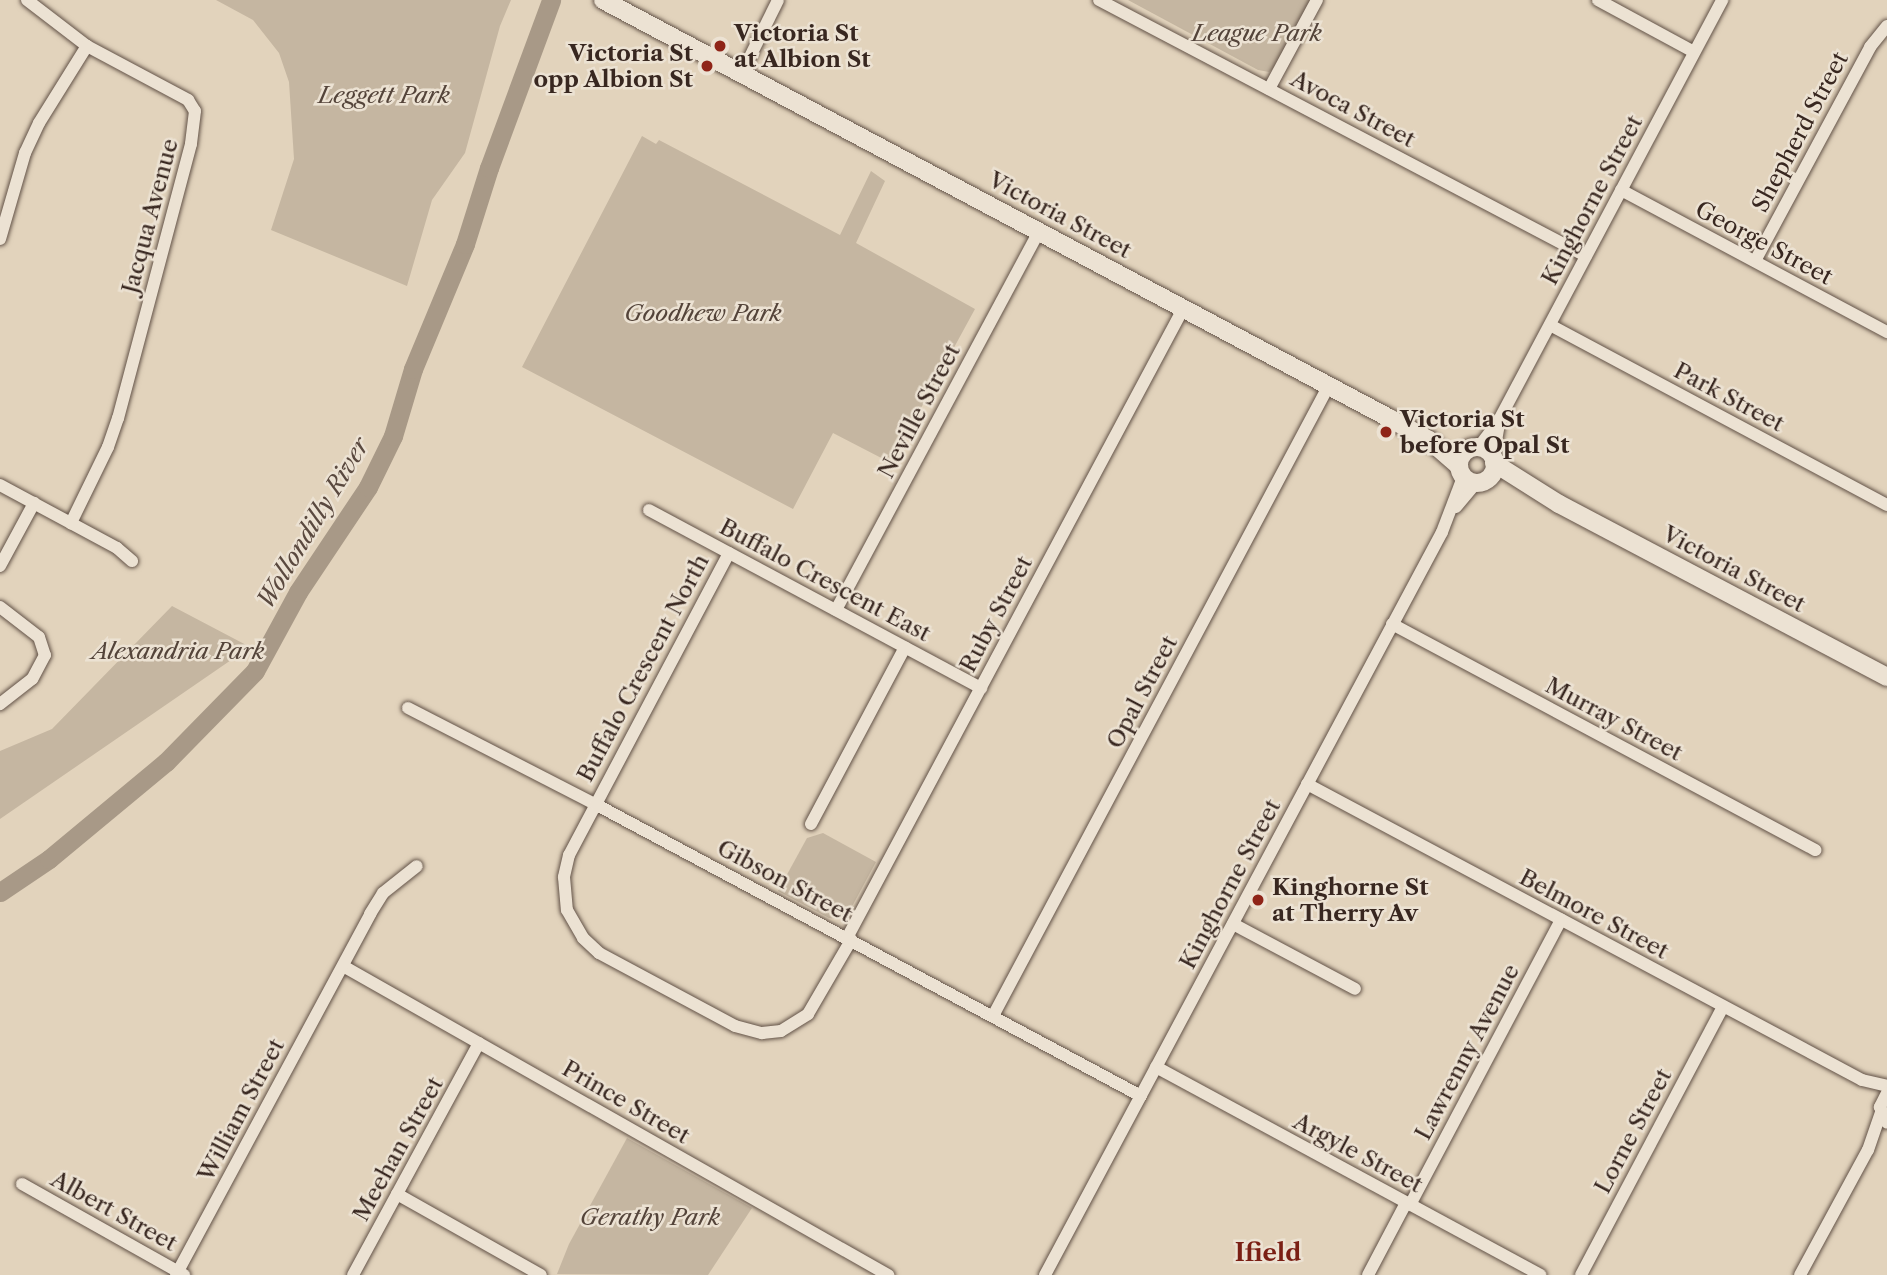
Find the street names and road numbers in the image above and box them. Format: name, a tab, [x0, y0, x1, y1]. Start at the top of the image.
street label: Shepherd Street	[1746, 47, 1854, 217]
street label: Avoca Street	[1286, 65, 1420, 153]
street label: Kinghorne Street	[1536, 110, 1648, 290]
street label: Jacqua Avenue	[116, 135, 184, 297]
street label: Victoria Street	[984, 166, 1136, 264]
street label: George Street	[1691, 195, 1837, 291]
street label: Neville Street	[872, 339, 966, 483]
street label: Park Street	[1669, 356, 1789, 438]
street label: Buffalo Crescent East	[715, 513, 935, 647]
street label: Victoria Street	[1658, 520, 1810, 618]
street label: Buffalo Crescent North	[571, 550, 715, 786]
street label: Ruby Street	[954, 551, 1038, 677]
street label: Opal Street	[1101, 631, 1183, 753]
street label: Murray Street	[1540, 671, 1688, 767]
street label: Kinghorne Street	[1174, 794, 1286, 974]
street label: Gibson Street	[713, 834, 857, 928]
street label: Belmore Street	[1515, 863, 1673, 965]
street label: Lawrenny Avenue	[1409, 959, 1525, 1145]
street label: William Street	[192, 1034, 290, 1186]
street label: Prince Street	[557, 1054, 695, 1150]
street label: Lorne Street	[1589, 1064, 1677, 1198]
street label: Meehan Street	[347, 1072, 449, 1226]
street label: Argyle Street	[1289, 1107, 1427, 1199]
street label: Albert Street	[46, 1165, 182, 1257]

